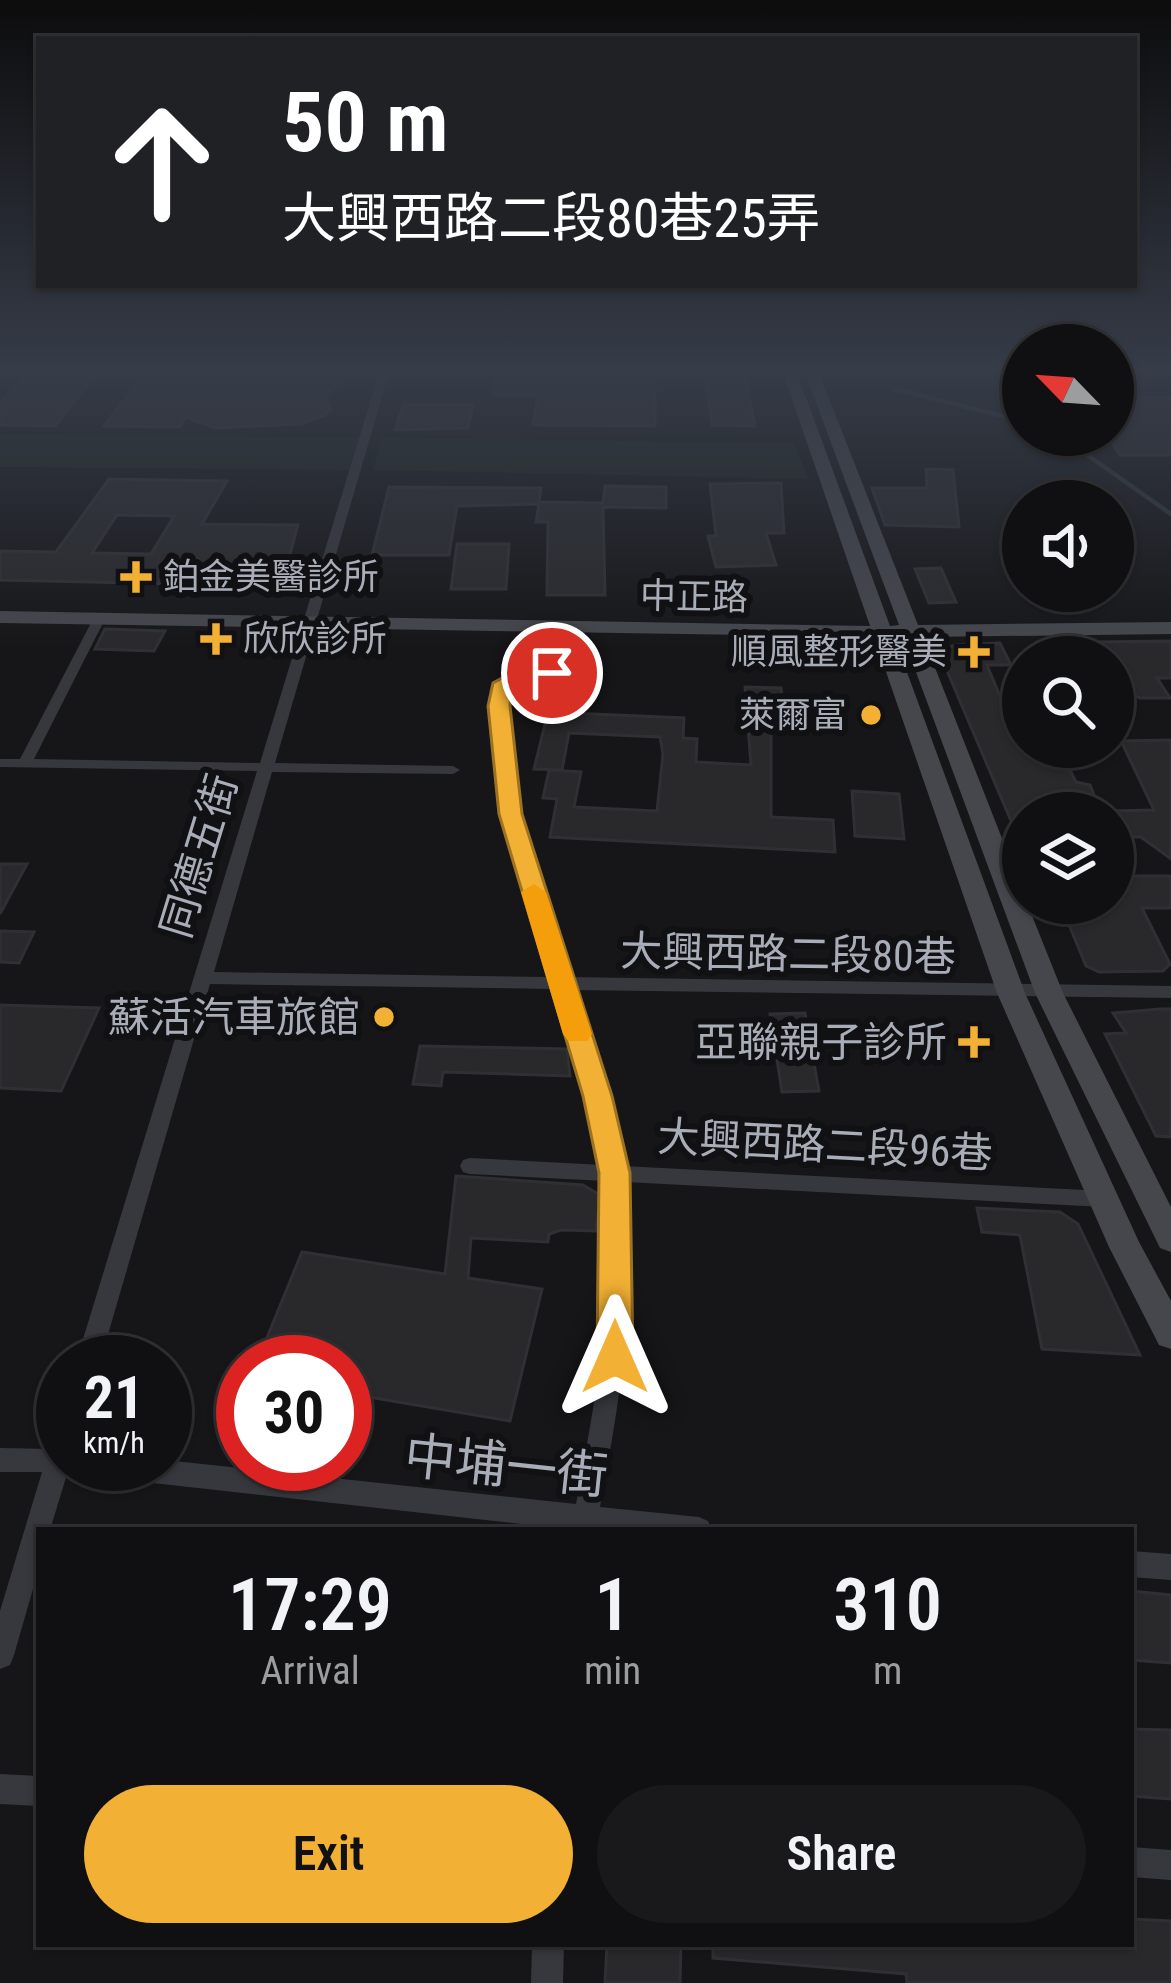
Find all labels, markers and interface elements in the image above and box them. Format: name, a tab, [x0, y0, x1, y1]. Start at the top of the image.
text: 50 m	[282, 73, 449, 172]
icon: ahead	[84, 84, 240, 240]
text: 大興西路二段80巷25弄	[282, 187, 821, 250]
north arrow	[1002, 324, 1134, 456]
map controls	[1002, 324, 1134, 924]
button: sound	[1002, 480, 1134, 612]
place label: 鉑金美醫診所	[163, 556, 379, 598]
marker: 鉑金美醫診所	[120, 561, 152, 593]
street label: 中正路	[640, 575, 748, 619]
place label: 欣欣診所	[243, 618, 387, 660]
pin	[501, 622, 603, 724]
marker: 欣欣診所	[200, 623, 232, 655]
place label: 順風整形醫美	[731, 631, 947, 673]
marker: 順風整形醫美	[958, 636, 990, 668]
button: search	[1002, 636, 1134, 768]
icon: arrive	[519, 640, 585, 706]
place label: 萊爾富	[739, 694, 847, 736]
marker: 萊爾富	[858, 702, 884, 728]
street label: 同德五街	[151, 768, 247, 944]
button: layers	[1002, 792, 1134, 924]
street label: 大興西路二段80巷	[620, 927, 956, 981]
place label: 蘇活汽車旅館	[108, 993, 360, 1042]
marker: 蘇活汽車旅館	[371, 1004, 397, 1030]
place label: 亞聯親子診所	[695, 1018, 947, 1067]
marker: 亞聯親子診所	[958, 1026, 990, 1058]
street label: 大興西路二段96巷	[656, 1112, 994, 1178]
position arrow	[552, 1294, 678, 1420]
speed limit sign: 30	[216, 1335, 372, 1491]
text: 21	[84, 1362, 144, 1433]
text: km/h	[83, 1425, 145, 1460]
street label: 中埔一街	[401, 1426, 611, 1506]
text: 17:29	[228, 1563, 392, 1648]
text: 1	[595, 1563, 631, 1648]
text: 310	[833, 1563, 942, 1648]
text: Arrival	[260, 1648, 360, 1694]
text: min	[584, 1648, 641, 1694]
text: m	[873, 1648, 902, 1694]
button: Exit	[84, 1785, 573, 1923]
button: Share	[597, 1785, 1086, 1923]

